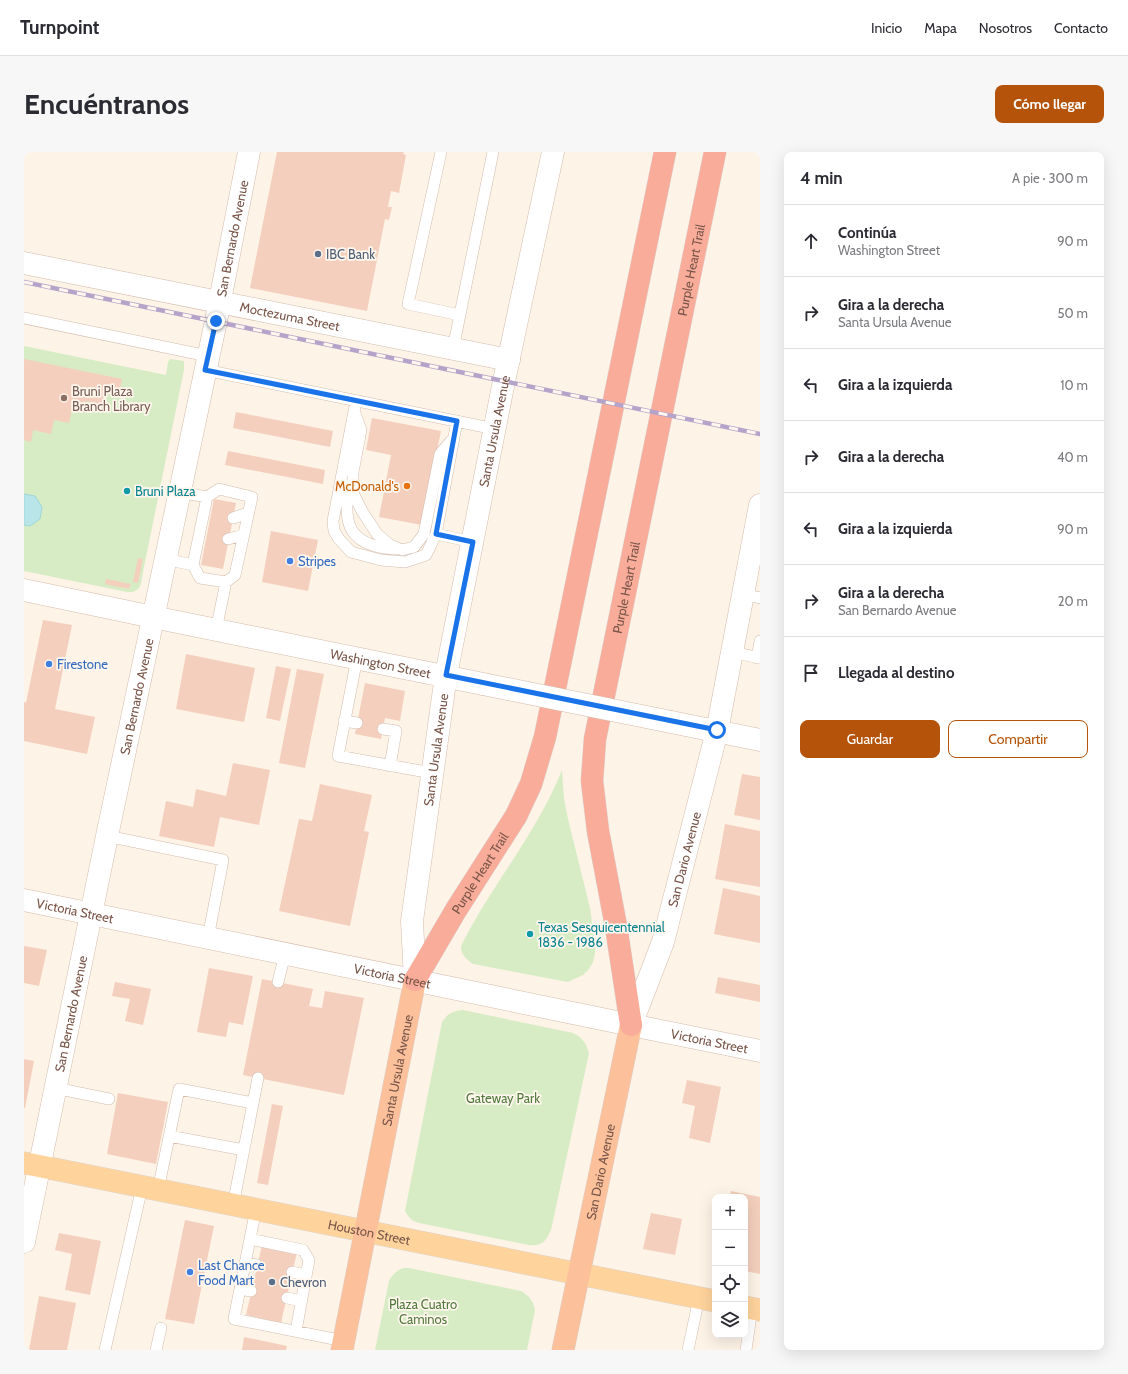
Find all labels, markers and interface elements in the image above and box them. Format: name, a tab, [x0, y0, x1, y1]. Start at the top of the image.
text: Turnpoint	[20, 16, 99, 39]
text: Inicio	[871, 19, 902, 37]
text: Mapa	[924, 19, 957, 37]
text: Nosotros	[979, 19, 1032, 37]
text: Contacto	[1054, 19, 1108, 37]
button: Cómo llegar	[995, 85, 1104, 123]
text: Encuéntranos	[24, 87, 189, 121]
text: 4 min	[800, 168, 843, 188]
text: A pie · 300 m	[1012, 170, 1088, 186]
street label: San Bernardo Avenue	[213, 178, 251, 298]
street label: Purple Heart Trail	[674, 223, 708, 317]
text: Continúa	[838, 224, 896, 242]
icon: ahead	[800, 230, 822, 252]
text: 90 m	[1057, 233, 1088, 249]
text: Washington Street	[838, 242, 940, 258]
place label: IBC Bank	[326, 246, 375, 262]
marker: IBC Bank	[313, 249, 323, 259]
text: Gira a la derecha	[838, 296, 944, 314]
street label: Moctezuma Street	[238, 298, 342, 334]
icon: right	[800, 302, 822, 324]
text: 50 m	[1058, 305, 1088, 321]
route end	[207, 312, 225, 330]
text: Santa Ursula Avenue	[838, 314, 952, 330]
street label: Santa Ursula Avenue	[475, 373, 513, 488]
icon: left	[800, 374, 822, 396]
text: Gira a la izquierda	[838, 376, 952, 394]
text: 10 m	[1060, 377, 1088, 393]
place label: Bruni Plaza Branch Library	[72, 383, 151, 414]
marker: Bruni Plaza Branch Library	[59, 393, 69, 403]
icon: right	[800, 446, 822, 468]
text: Gira a la derecha	[838, 448, 944, 466]
text: 40 m	[1057, 449, 1088, 465]
place label: McDonald's	[335, 478, 400, 494]
marker: McDonald's	[402, 481, 412, 491]
place label: Bruni Plaza	[135, 483, 196, 499]
marker: Bruni Plaza	[122, 486, 132, 496]
icon: left	[800, 518, 822, 540]
text: Gira a la izquierda	[838, 520, 952, 538]
text: 90 m	[1057, 521, 1088, 537]
street label: Purple Heart Trail	[609, 540, 643, 635]
place label: Stripes	[298, 553, 337, 569]
marker: Stripes	[285, 556, 295, 566]
text: Gira a la derecha	[838, 584, 944, 602]
icon: right	[800, 590, 822, 612]
text: 20 m	[1058, 593, 1088, 609]
text: San Bernardo Avenue	[838, 602, 957, 618]
street label: San Bernardo Avenue	[116, 636, 157, 756]
street label: Washington Street	[329, 645, 433, 681]
place label: Firestone	[57, 656, 108, 672]
marker: Firestone	[44, 659, 54, 669]
icon: arrive	[800, 662, 822, 684]
text: Llegada al destino	[838, 664, 954, 682]
street label: Santa Ursula Avenue	[420, 692, 451, 807]
button: Guardar	[800, 720, 940, 758]
button: Compartir	[948, 720, 1088, 758]
route start	[708, 721, 726, 739]
street label: San Dario Avenue	[664, 810, 704, 909]
street label: Purple Heart Trail	[448, 829, 511, 917]
street label: Victoria Street	[35, 895, 115, 926]
place label: Texas Sesquicentennial 1836 - 1986	[538, 919, 665, 950]
marker: Texas Sesquicentennial 1836 - 1986	[525, 929, 535, 939]
street label: San Bernardo Avenue	[51, 954, 90, 1073]
street label: Victoria Street	[352, 960, 433, 992]
street label: Santa Ursula Avenue	[378, 1013, 416, 1128]
street label: Victoria Street	[670, 1025, 750, 1056]
park label: Gateway Park	[466, 1090, 540, 1106]
street label: San Dario Avenue	[582, 1122, 618, 1221]
map controls	[712, 1194, 748, 1338]
button: +	[712, 1194, 748, 1230]
street label: Houston Street	[327, 1216, 412, 1248]
button: −	[712, 1230, 748, 1266]
place label: Last Chance Food Mart	[198, 1257, 265, 1288]
button: locate	[712, 1266, 748, 1302]
marker: Last Chance Food Mart	[185, 1267, 195, 1277]
place label: Chevron	[280, 1274, 326, 1290]
marker: Chevron	[267, 1277, 277, 1287]
park label: Plaza Cuatro Caminos	[389, 1296, 457, 1327]
button: layers	[712, 1302, 748, 1338]

